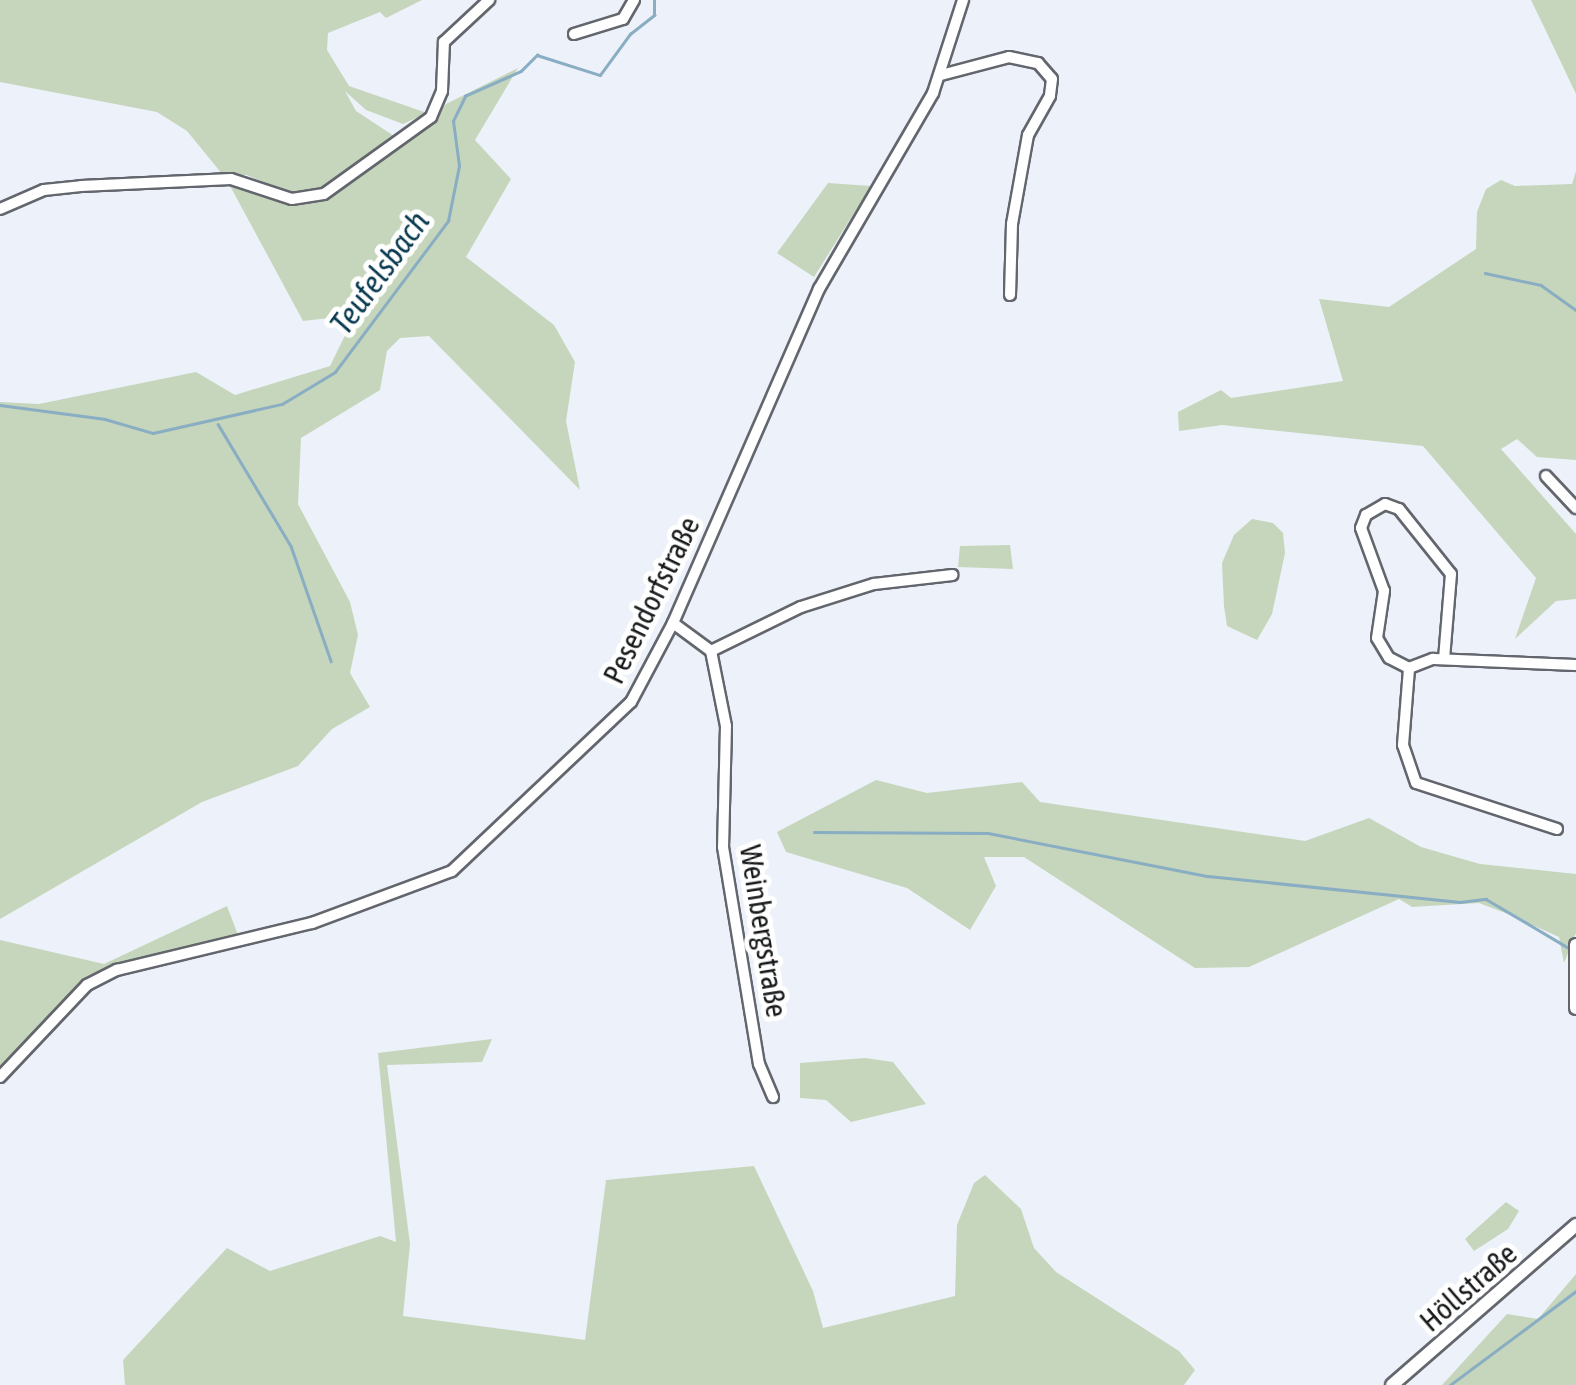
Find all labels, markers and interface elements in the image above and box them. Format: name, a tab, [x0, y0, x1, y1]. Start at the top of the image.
water label: Teufelsbach	[323, 204, 437, 342]
street label: Pesendorfstraße	[595, 511, 707, 689]
street label: Weinbergstraße	[733, 842, 795, 1020]
street label: Höllstraße	[1412, 1235, 1524, 1339]

